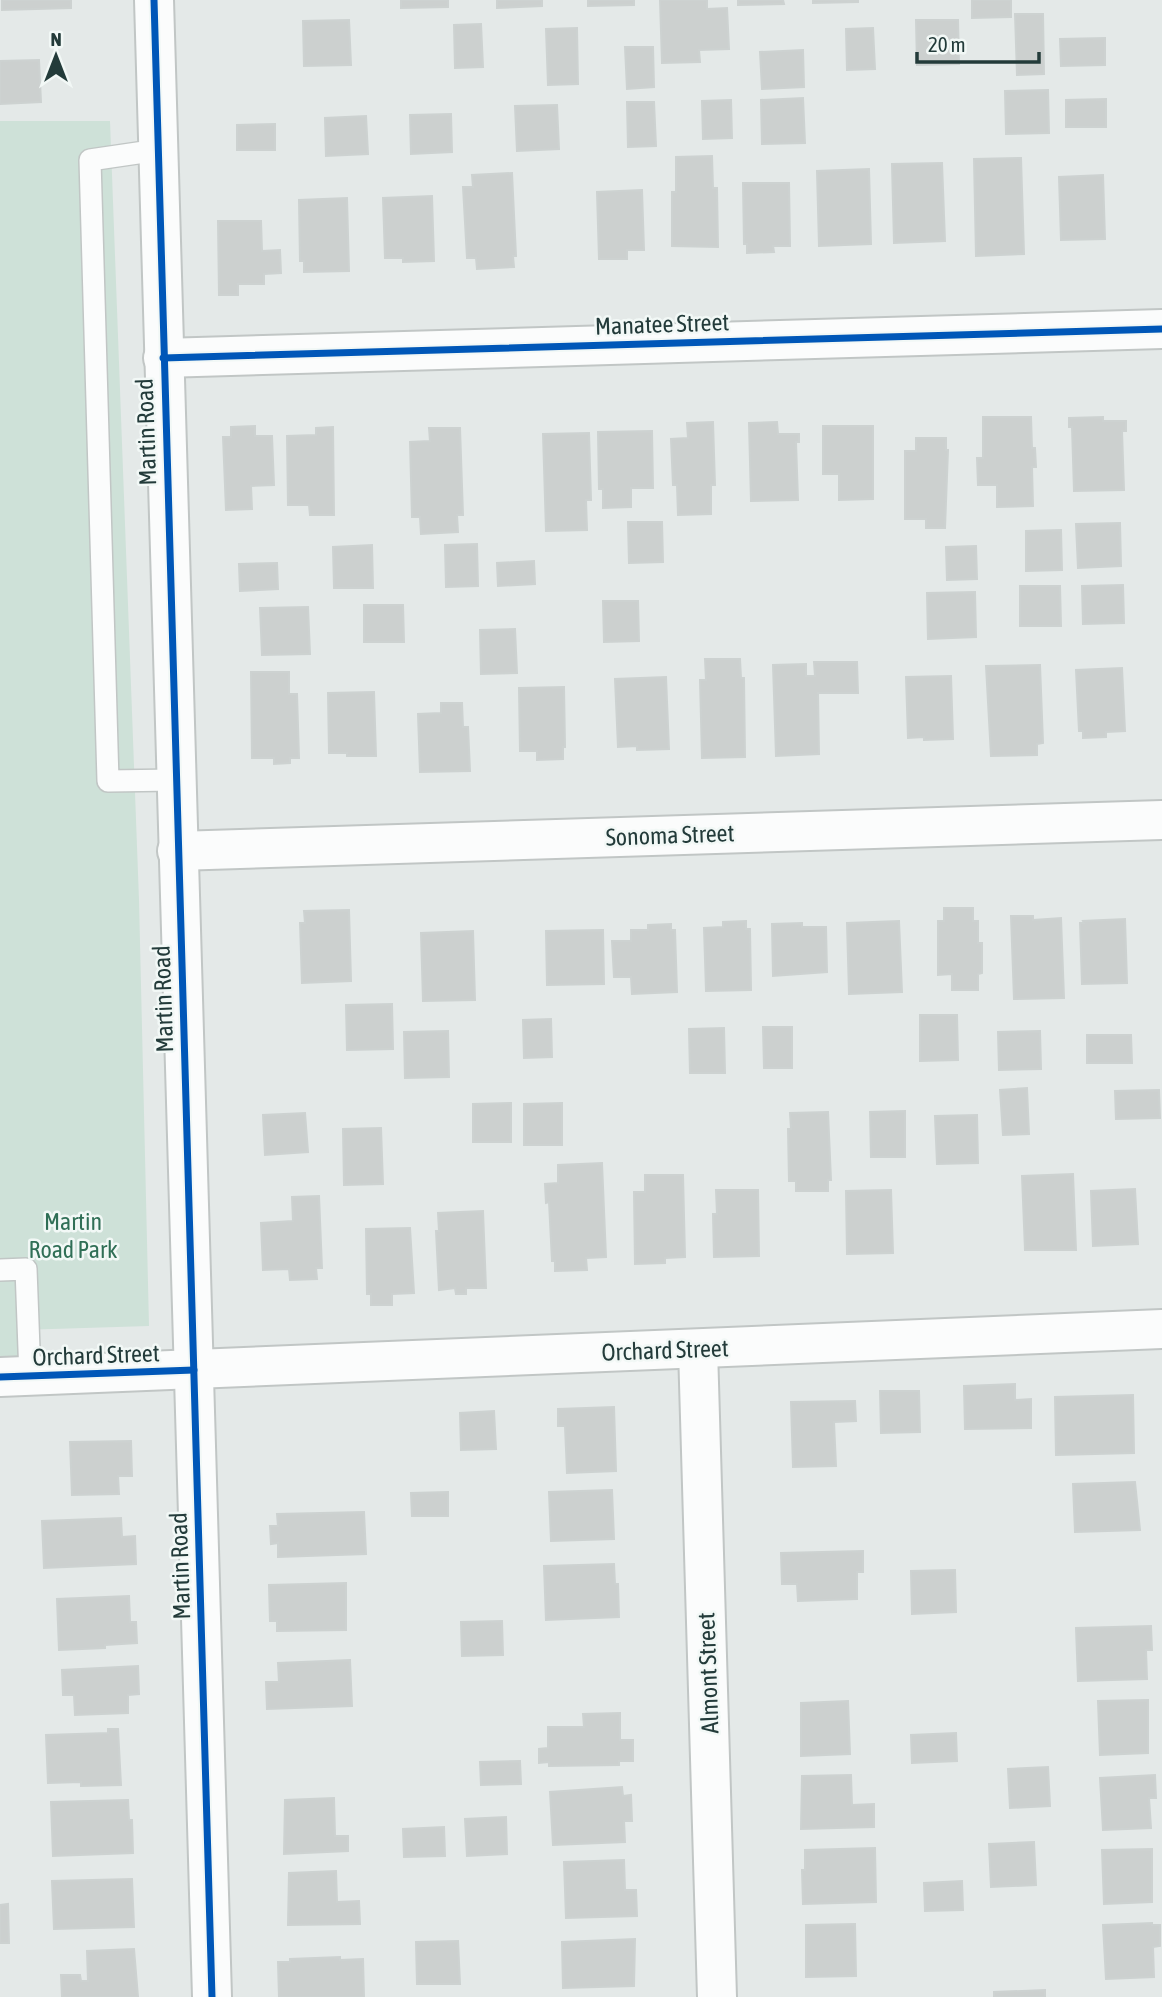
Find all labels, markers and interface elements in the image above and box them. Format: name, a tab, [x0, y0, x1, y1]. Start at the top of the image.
north arrow	[21, 21, 91, 91]
scale bar	[917, 21, 1040, 65]
text: N	[50, 28, 62, 50]
text: 20 m	[928, 32, 966, 56]
street label: Manatee Street	[594, 308, 730, 340]
street label: Martin Road	[131, 378, 161, 486]
street label: Sonoma Street	[605, 819, 735, 851]
street label: Martin Road	[148, 945, 178, 1053]
park label: Martin Road Park	[28, 1208, 118, 1263]
street label: Orchard Street	[601, 1334, 729, 1366]
street label: Orchard Street	[32, 1339, 160, 1371]
street label: Martin Road	[165, 1512, 195, 1620]
street label: Almont Street	[692, 1612, 724, 1734]

